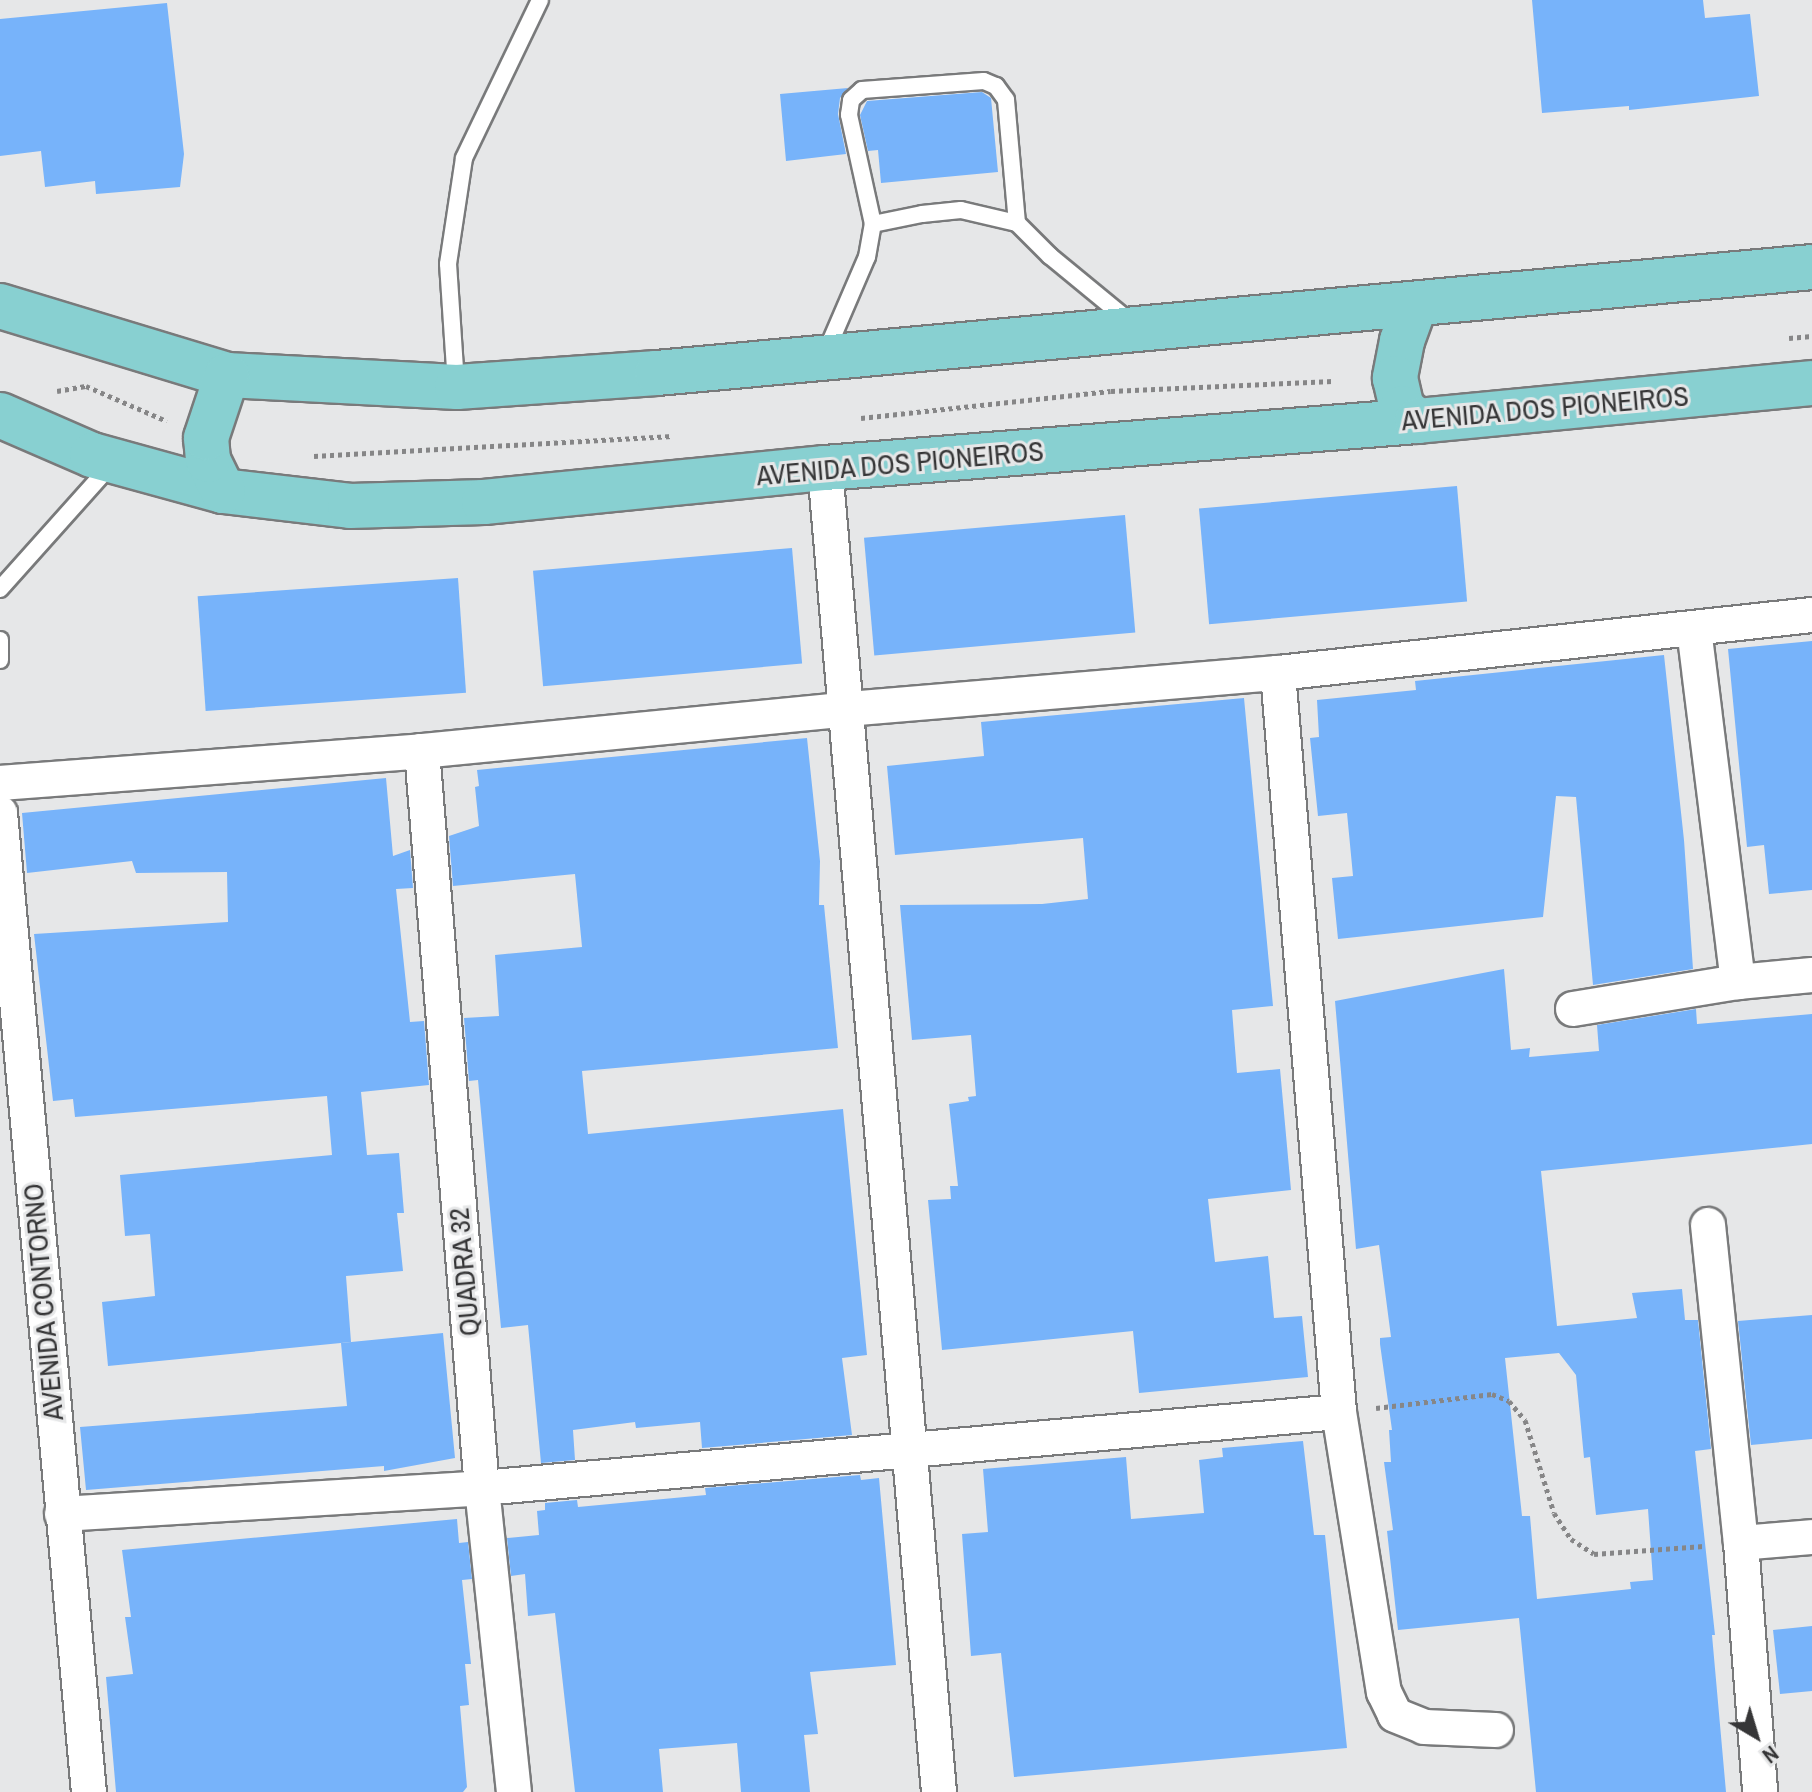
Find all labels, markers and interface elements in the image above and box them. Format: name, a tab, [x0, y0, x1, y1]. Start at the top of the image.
street label: AVENIDA DOS PIONEIROS	[1399, 379, 1691, 437]
street label: AVENIDA DOS PIONEIROS	[754, 434, 1046, 492]
street label: AVENIDA CONTORNO	[16, 1181, 70, 1423]
street label: QUADRA 32	[442, 1206, 486, 1338]
north arrow	[1716, 1696, 1796, 1776]
text: N	[1756, 1739, 1785, 1771]

